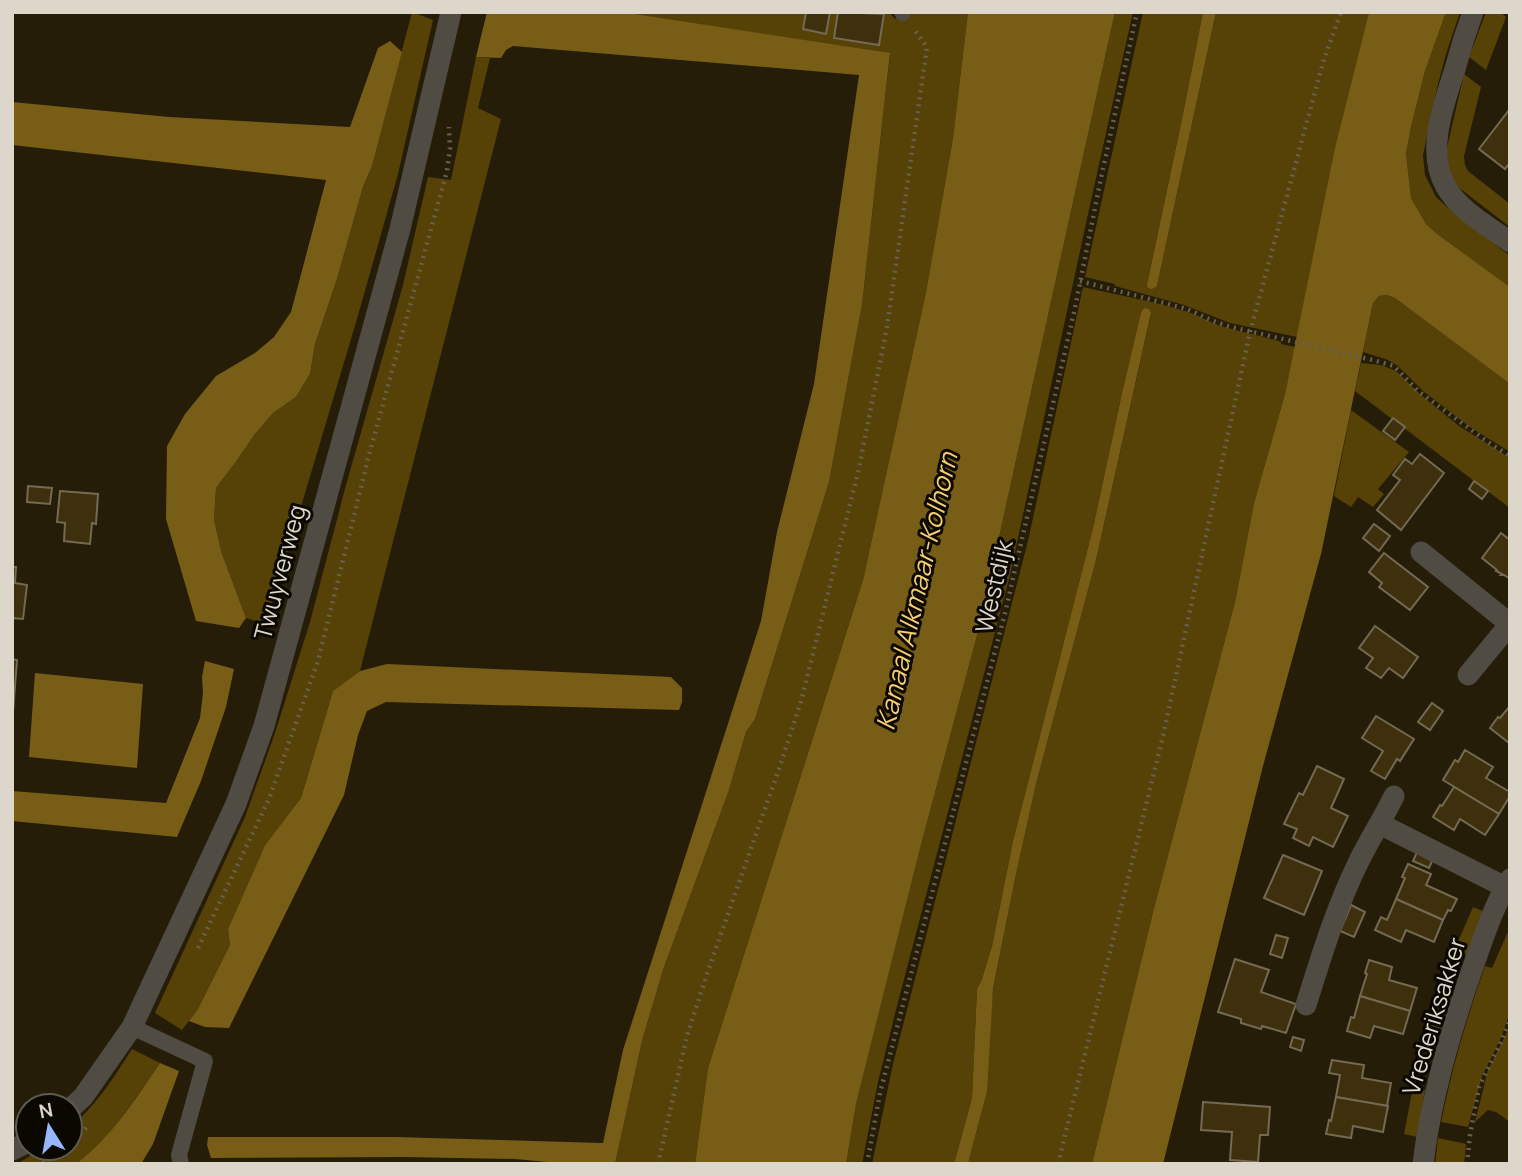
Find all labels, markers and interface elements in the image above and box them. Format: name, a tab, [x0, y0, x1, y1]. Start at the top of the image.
water label: Kanaal Alkmaar-Kolhorn	[867, 447, 966, 733]
street label: Twuyverweg	[245, 501, 313, 643]
street label: Westdijk	[966, 535, 1020, 636]
street label: Vrederiksakker	[1393, 933, 1473, 1099]
north arrow	[14, 1092, 84, 1162]
text: N	[37, 1096, 55, 1124]

